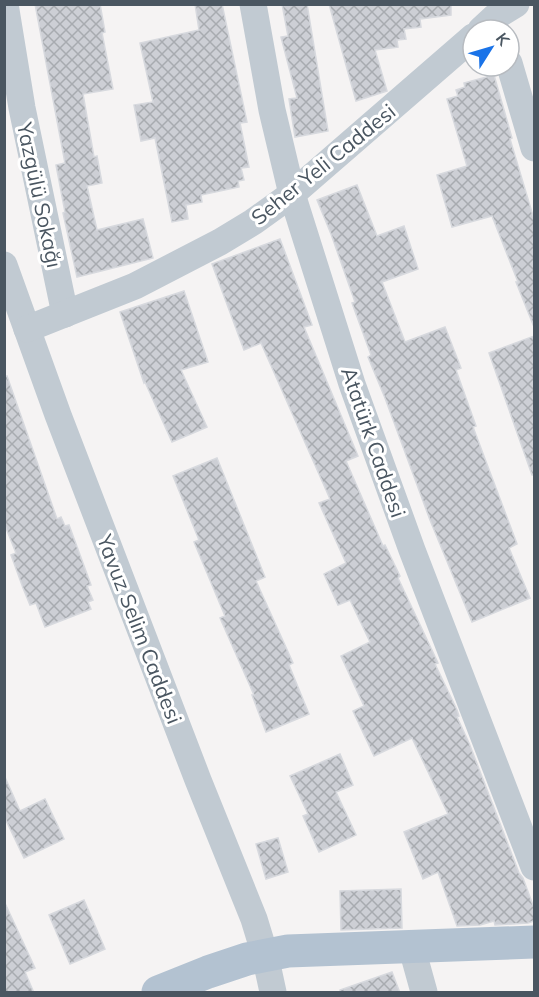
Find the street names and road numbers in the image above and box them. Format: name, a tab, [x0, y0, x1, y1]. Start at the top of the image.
street label: Seher Yeli Caddesi	[246, 98, 400, 230]
street label: Yazgülü Sokağı	[12, 119, 68, 270]
street label: Atatürk Caddesi	[336, 363, 412, 521]
street label: Yavuz Selim Caddesi	[92, 530, 188, 727]

